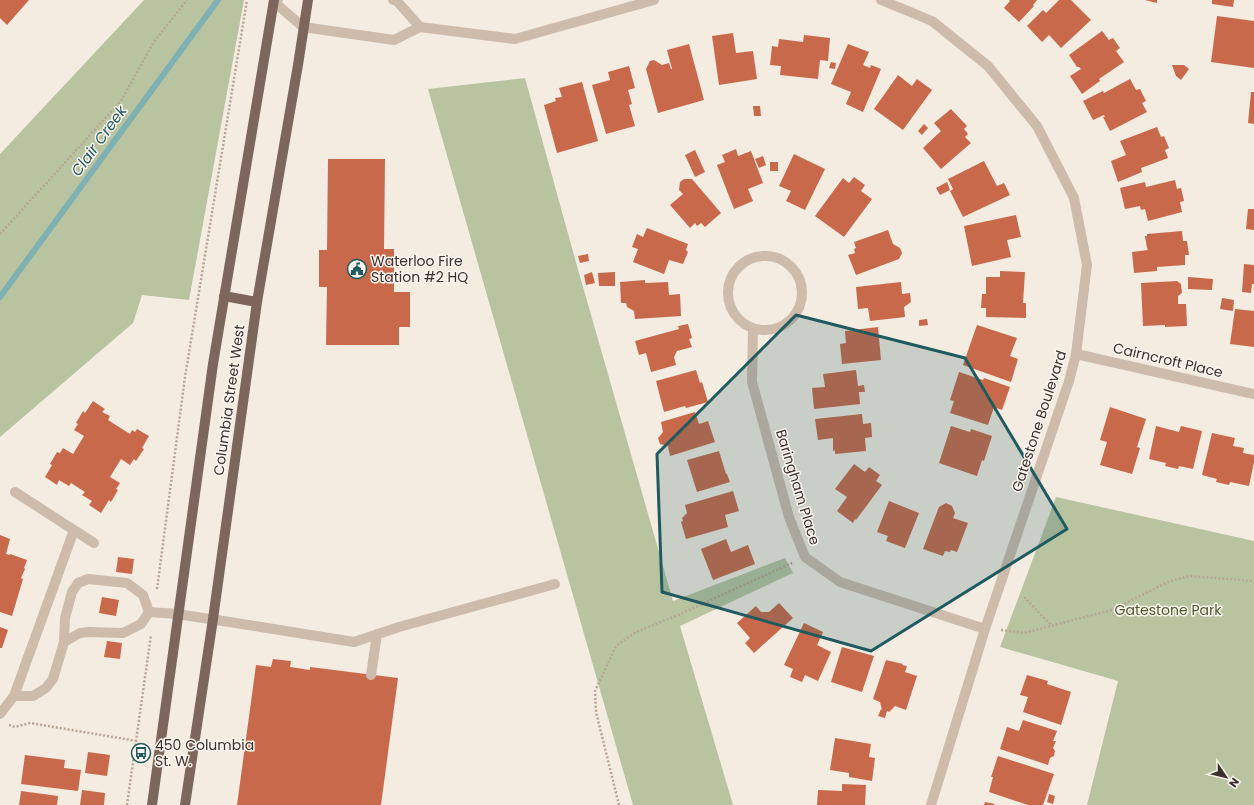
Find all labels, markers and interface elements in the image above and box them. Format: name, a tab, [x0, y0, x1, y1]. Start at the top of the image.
water label: Clair Creek	[66, 100, 132, 180]
place label: Waterloo Fire Station #2 HQ	[371, 251, 468, 287]
public building icon: Waterloo Fire Station #2 HQ	[346, 258, 368, 280]
street label: Columbia Street West	[209, 323, 249, 477]
street label: Cairncroft Place	[1111, 338, 1225, 382]
street label: Gatestone Boulevard	[1007, 348, 1071, 494]
street label: Baringham Place	[771, 427, 825, 548]
park label: Gatestone Park	[1115, 600, 1222, 620]
place label: 450 Columbia St. W.	[155, 735, 254, 771]
bus stop icon: 450 Columbia St. W.	[130, 742, 152, 764]
north arrow	[1206, 757, 1246, 797]
text: N	[1225, 775, 1243, 791]

